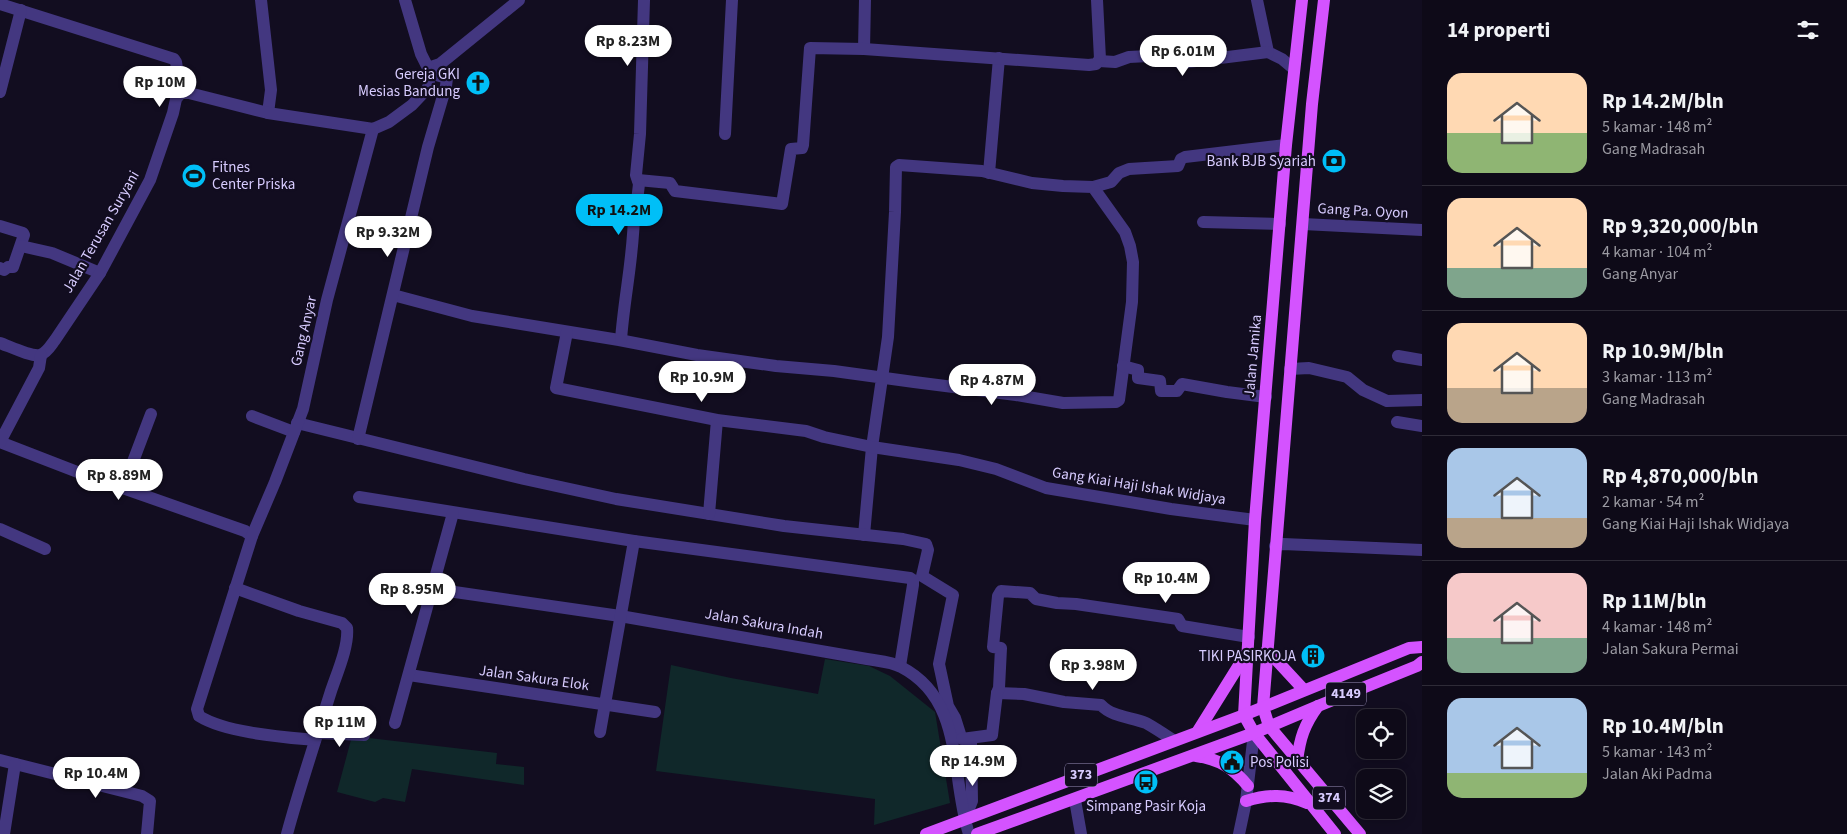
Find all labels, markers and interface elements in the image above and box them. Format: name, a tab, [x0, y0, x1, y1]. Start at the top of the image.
text: 14 properti	[1447, 15, 1550, 45]
icon: filters	[1794, 16, 1822, 44]
pin: Rp 8.23M	[576, 24, 680, 67]
text: Rp 8.23M	[596, 30, 660, 52]
pin: Rp 6.01M	[1131, 34, 1235, 77]
text: Rp 6.01M	[1151, 40, 1215, 62]
place label: Gereja GKI Mesias Bandung	[358, 64, 460, 102]
pin: Rp 10M	[119, 66, 201, 108]
church icon: Gereja GKI Mesias Bandung	[465, 70, 491, 96]
text: Rp 10M	[134, 71, 186, 93]
text: Rp 14.2M/bln	[1602, 86, 1724, 116]
icon: home	[1487, 93, 1547, 153]
text: 5 kamar · 148 m²	[1602, 116, 1712, 138]
text: Gang Madrasah	[1602, 138, 1705, 160]
bank icon: Bank BJB Syariah	[1321, 148, 1347, 174]
place label: Bank BJB Syariah	[1207, 151, 1316, 172]
place label: Fitnes Center Priska	[212, 157, 295, 195]
sports icon: Fitnes Center Priska	[181, 163, 207, 189]
street label: Jalan Terusan Suryani	[57, 167, 145, 297]
pin: Rp 14.2M	[567, 194, 671, 236]
street label: Gang Pa. Oyon	[1317, 198, 1409, 224]
text: Rp 14.2M	[587, 199, 651, 221]
text: Rp 9,320,000/bln	[1602, 211, 1759, 241]
pin: Rp 9.32M	[336, 216, 440, 258]
icon: home	[1487, 218, 1547, 278]
text: Rp 9.32M	[356, 221, 420, 243]
text: 4 kamar · 104 m²	[1602, 241, 1712, 263]
text: Gang Anyar	[1602, 263, 1678, 285]
street label: Gang Anyar	[286, 293, 322, 368]
street label: Jalan Jamika	[1239, 314, 1267, 398]
text: Rp 10.9M/bln	[1602, 336, 1724, 366]
icon: home	[1487, 343, 1547, 403]
pin: Rp 10.9M	[650, 360, 754, 403]
pin: Rp 4.87M	[940, 364, 1044, 406]
text: Rp 10.9M	[670, 366, 734, 388]
text: 3 kamar · 113 m²	[1602, 366, 1712, 388]
text: Rp 4.87M	[960, 369, 1024, 391]
text: Gang Madrasah	[1602, 388, 1705, 410]
pin: Rp 8.89M	[67, 458, 171, 501]
text: Rp 4,870,000/bln	[1602, 461, 1759, 491]
street label: Gang Kiai Haji Ishak Widjaya	[1051, 462, 1227, 510]
text: Rp 8.89M	[87, 464, 151, 486]
icon: home	[1487, 468, 1547, 528]
text: 2 kamar · 54 m²	[1602, 491, 1704, 513]
text: Gang Kiai Haji Ishak Widjaya	[1602, 513, 1789, 535]
pin: Rp 10.4M	[1114, 562, 1218, 604]
text: Rp 10.4M	[1134, 567, 1198, 589]
pin: Rp 8.95M	[360, 572, 464, 615]
text: Rp 8.95M	[380, 578, 444, 600]
text: Rp 11M/bln	[1602, 586, 1706, 616]
icon: home	[1487, 593, 1547, 653]
street label: Jalan Sakura Indah	[703, 603, 825, 645]
text: 4 kamar · 148 m²	[1602, 616, 1712, 638]
text: Jalan Sakura Permai	[1602, 638, 1739, 660]
building icon: TIKI PASIRKOJA	[1300, 643, 1326, 669]
place label: TIKI PASIRKOJA	[1199, 646, 1297, 667]
pin: Rp 3.98M	[1041, 648, 1145, 691]
text: Rp 3.98M	[1061, 654, 1125, 676]
street label: Jalan Sakura Elok	[478, 660, 591, 696]
road number: 4149	[1326, 682, 1366, 706]
pin: Rp 11M	[299, 706, 381, 748]
map controls	[1356, 709, 1406, 819]
button: locate	[1356, 709, 1406, 759]
text: Rp 11M	[314, 711, 366, 733]
text: Rp 10.4M/bln	[1602, 711, 1724, 741]
icon: home	[1487, 718, 1547, 778]
text: 5 kamar · 143 m²	[1602, 741, 1712, 763]
pin: Rp 14.9M	[921, 744, 1025, 787]
public building icon: Pos Polisi	[1219, 749, 1245, 775]
text: Rp 14.9M	[941, 750, 1005, 772]
place label: Pos Polisi	[1250, 752, 1309, 773]
pin: Rp 10.4M	[44, 756, 148, 799]
text: Rp 10.4M	[64, 762, 128, 784]
text: Jalan Aki Padma	[1602, 763, 1712, 785]
road number: 373	[1065, 764, 1097, 786]
bus stop icon: Simpang Pasir Koja	[1133, 769, 1159, 795]
button: layers	[1356, 769, 1406, 819]
road number: 374	[1313, 786, 1345, 810]
place label: Simpang Pasir Koja	[1086, 796, 1206, 817]

